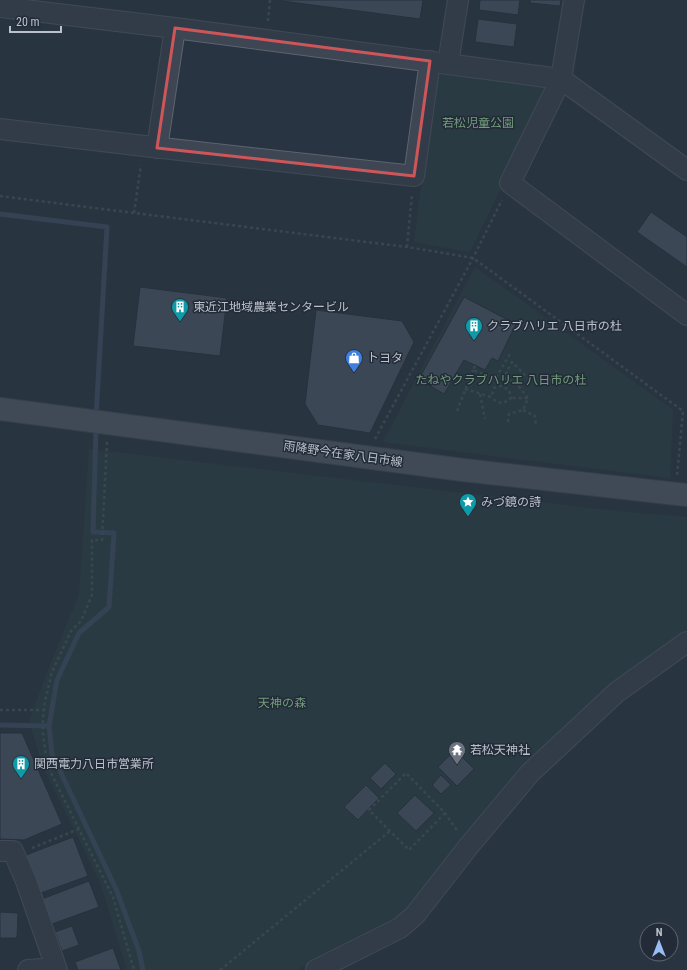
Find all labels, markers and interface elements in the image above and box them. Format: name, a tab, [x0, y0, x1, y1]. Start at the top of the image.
scale bar	[10, 8, 61, 34]
text: 20 m	[16, 15, 40, 29]
park label: 若松児童公園	[442, 116, 514, 130]
building icon: 東近江地域農業センタービル	[170, 297, 190, 322]
place label: 東近江地域農業センタービル	[193, 300, 349, 314]
building icon: クラブハリエ 八日市の杜	[464, 316, 484, 341]
place label: クラブハリエ 八日市の杜	[487, 319, 622, 333]
shop icon: トヨタ	[344, 348, 364, 373]
place label: トヨタ	[367, 351, 403, 365]
park label: たねやクラブハリエ 八日市の杜	[416, 373, 586, 387]
street label: 雨降野今在家八日市線	[283, 439, 403, 469]
place icon: みづ鏡の詩	[458, 492, 478, 517]
place label: みづ鏡の詩	[481, 495, 541, 509]
park label: 天神の森	[258, 696, 306, 710]
temple icon: 若松天神社	[447, 740, 467, 765]
place label: 若松天神社	[470, 743, 530, 757]
building icon: 関西電力八日市営業所	[11, 754, 31, 779]
place label: 関西電力八日市営業所	[34, 757, 154, 771]
north arrow	[639, 922, 679, 962]
text: N	[656, 926, 663, 939]

